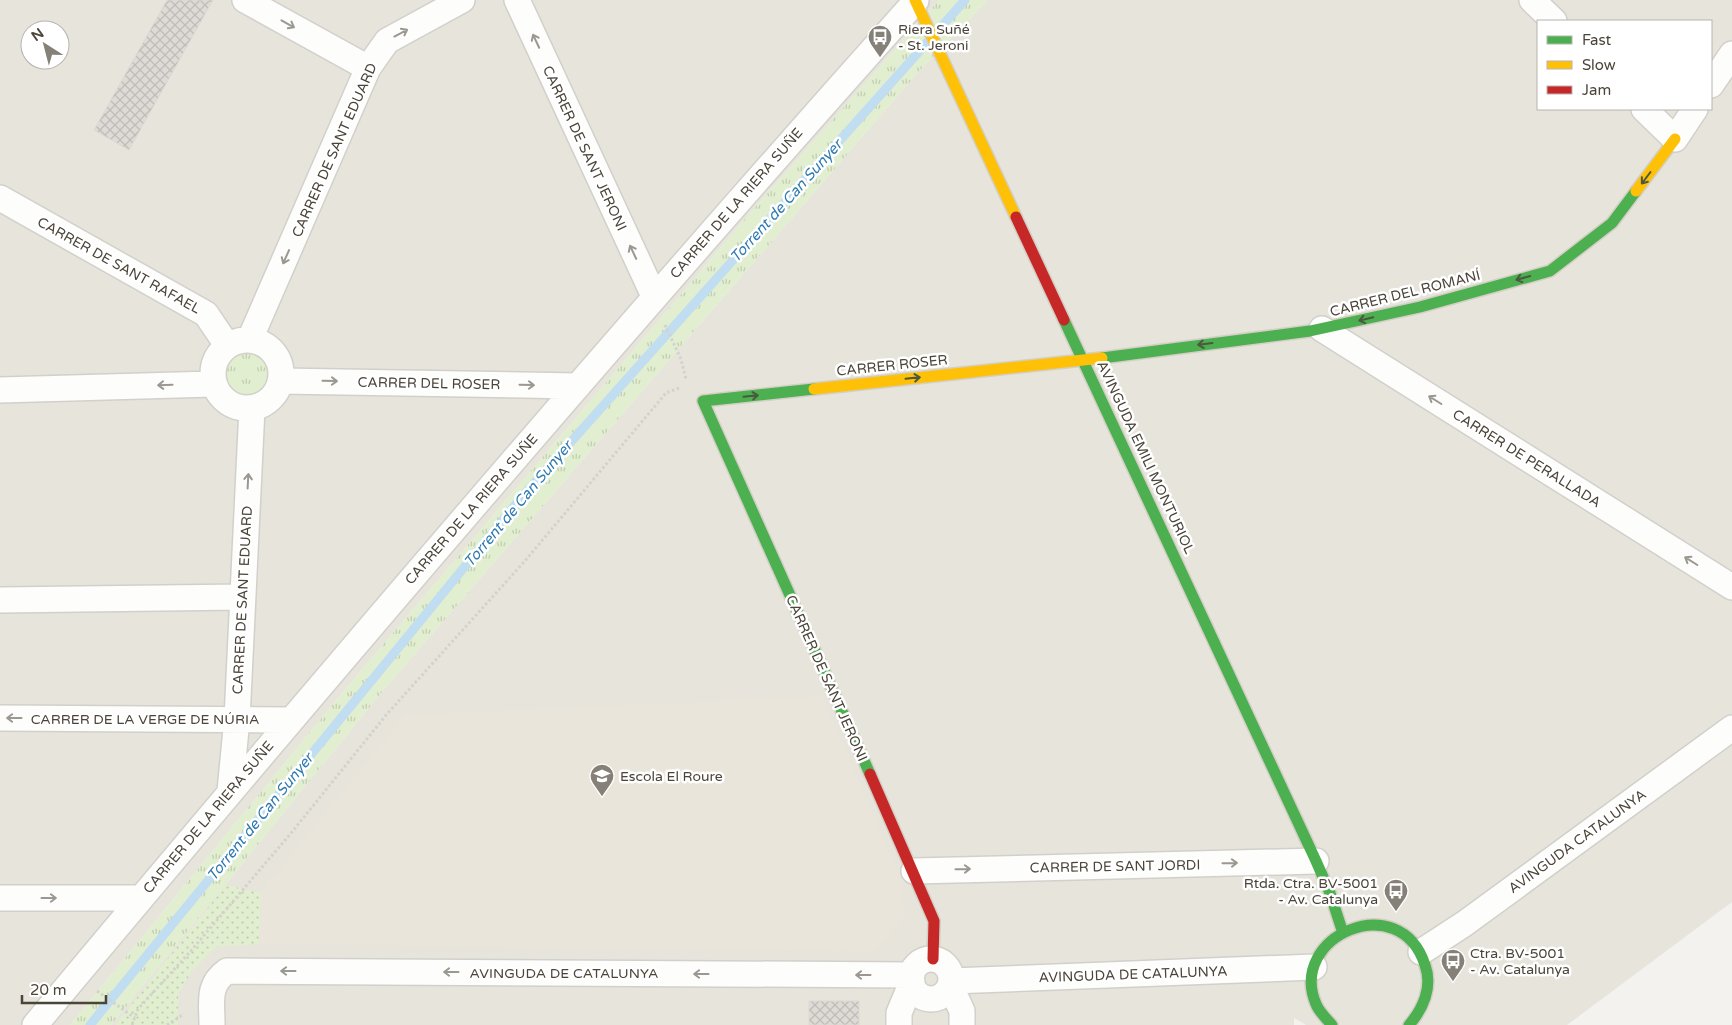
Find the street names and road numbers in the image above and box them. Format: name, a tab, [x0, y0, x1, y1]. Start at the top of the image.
street label: CARRER DE SANT EDUARD	[288, 60, 381, 240]
street label: CARRER DE SANT JERONI	[539, 63, 630, 233]
street label: CARRER DE LA RIERA SUÑE	[666, 125, 806, 282]
street label: CARRER DE SANT RAFAEL	[34, 213, 203, 317]
street label: CARRER DEL ROMANÍ	[1328, 267, 1482, 320]
street label: CARRER ROSER	[836, 351, 948, 380]
street label: AVINGUDA EMILI MONTURIOL	[1093, 358, 1198, 557]
street label: CARRER DEL ROSER	[358, 374, 500, 393]
street label: CARRER DE PERALLADA	[1449, 406, 1604, 511]
street label: CARRER DE LA RIERA SUÑE	[401, 431, 541, 588]
street label: CARRER DE SANT EDUARD	[229, 505, 256, 695]
street label: CARRER DE SANT JERONI	[782, 592, 871, 764]
street label: CARRER DE LA VERGE DE NÚRIA	[31, 711, 259, 728]
street label: CARRER DE LA RIERA SUÑE	[140, 738, 277, 897]
street label: AVINGUDA CATALUNYA	[1505, 786, 1649, 897]
street label: CARRER DE SANT JORDI	[1030, 857, 1200, 876]
street label: AVINGUDA DE CATALUNYA	[1038, 963, 1228, 986]
street label: AVINGUDA DE CATALUNYA	[469, 965, 659, 982]

